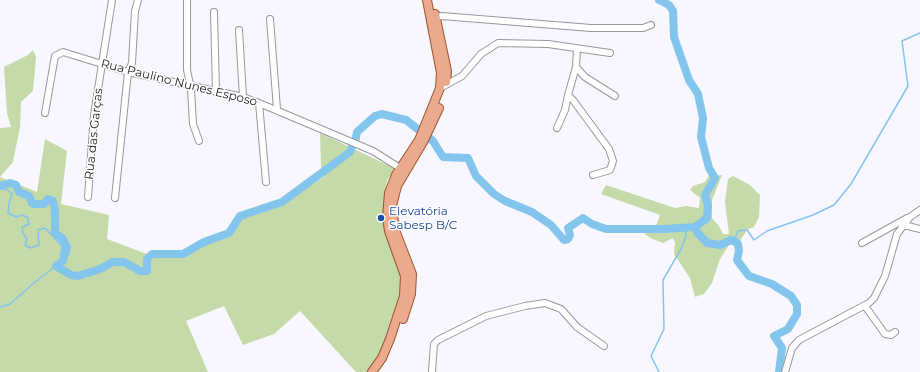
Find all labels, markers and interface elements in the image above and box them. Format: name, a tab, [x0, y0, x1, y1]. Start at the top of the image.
street label: Rua Paulino Nunes Esposo	[99, 57, 259, 109]
street label: Rua das Garças	[82, 88, 106, 180]
place label: Elevatória Sabesp B/C	[389, 204, 457, 232]
marker: Elevatória Sabesp B/C	[376, 213, 386, 223]

